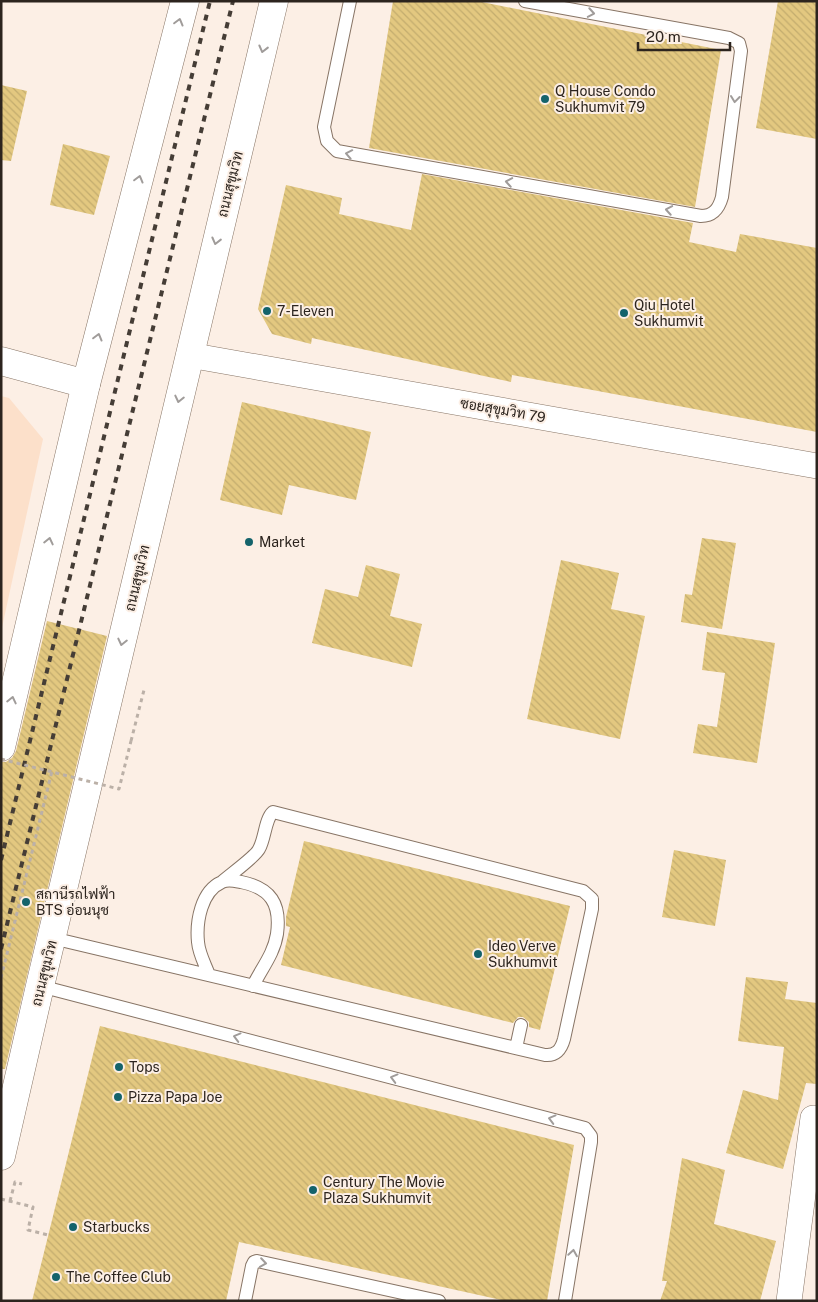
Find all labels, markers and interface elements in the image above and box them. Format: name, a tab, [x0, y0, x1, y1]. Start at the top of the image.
one-way arrow	[586, 7, 595, 17]
one-way arrow	[174, 18, 184, 27]
scale bar	[638, 20, 730, 52]
text: 20 m	[646, 28, 681, 45]
one-way arrow	[258, 44, 269, 53]
place label: Q House Condo Sukhumvit 79	[555, 83, 656, 115]
marker: Q House Condo Sukhumvit 79	[539, 93, 551, 105]
one-way arrow	[730, 96, 741, 104]
street label: ถนนสุขุมวิท	[214, 149, 248, 219]
one-way arrow	[345, 149, 353, 159]
one-way arrow	[133, 176, 143, 184]
one-way arrow	[505, 177, 513, 187]
one-way arrow	[665, 206, 673, 216]
one-way arrow	[212, 236, 222, 244]
place label: Qiu Hotel Sukhumvit	[634, 297, 704, 329]
place label: 7-Eleven	[277, 303, 334, 319]
marker: 7-Eleven	[261, 305, 273, 317]
marker: Qiu Hotel Sukhumvit	[618, 307, 630, 319]
one-way arrow	[92, 332, 103, 341]
one-way arrow	[174, 394, 185, 403]
street label: ซอยสุขุมวิท 79	[459, 395, 547, 427]
place label: Market	[259, 534, 305, 550]
marker: Market	[243, 536, 255, 548]
one-way arrow	[43, 537, 54, 546]
street label: ถนนสุขุมวิท	[122, 543, 154, 613]
one-way arrow	[117, 638, 128, 647]
one-way arrow	[6, 695, 17, 704]
place label: สถานีรถไฟฟ้า BTS อ่อนนุช	[36, 885, 115, 920]
marker: สถานีรถไฟฟ้า BTS อ่อนนุช	[20, 896, 32, 908]
street label: ถนนสุขุมวิท	[28, 938, 62, 1008]
place label: Ideo Verve Sukhumvit	[488, 938, 558, 970]
marker: Ideo Verve Sukhumvit	[472, 948, 484, 960]
one-way arrow	[233, 1033, 242, 1043]
place label: Tops	[129, 1059, 160, 1075]
marker: Tops	[113, 1061, 125, 1073]
one-way arrow	[390, 1073, 399, 1084]
place label: Pizza Papa Joe	[128, 1089, 222, 1105]
marker: Pizza Papa Joe	[112, 1091, 124, 1103]
one-way arrow	[547, 1114, 556, 1125]
place label: Century The Movie Plaza Sukhumvit	[323, 1174, 445, 1206]
marker: Century The Movie Plaza Sukhumvit	[307, 1184, 319, 1196]
place label: Starbucks	[83, 1219, 149, 1235]
marker: Starbucks	[67, 1221, 79, 1233]
one-way arrow	[567, 1248, 577, 1257]
one-way arrow	[259, 1257, 267, 1268]
place label: The Coffee Club	[66, 1269, 171, 1285]
marker: The Coffee Club	[50, 1271, 62, 1283]

